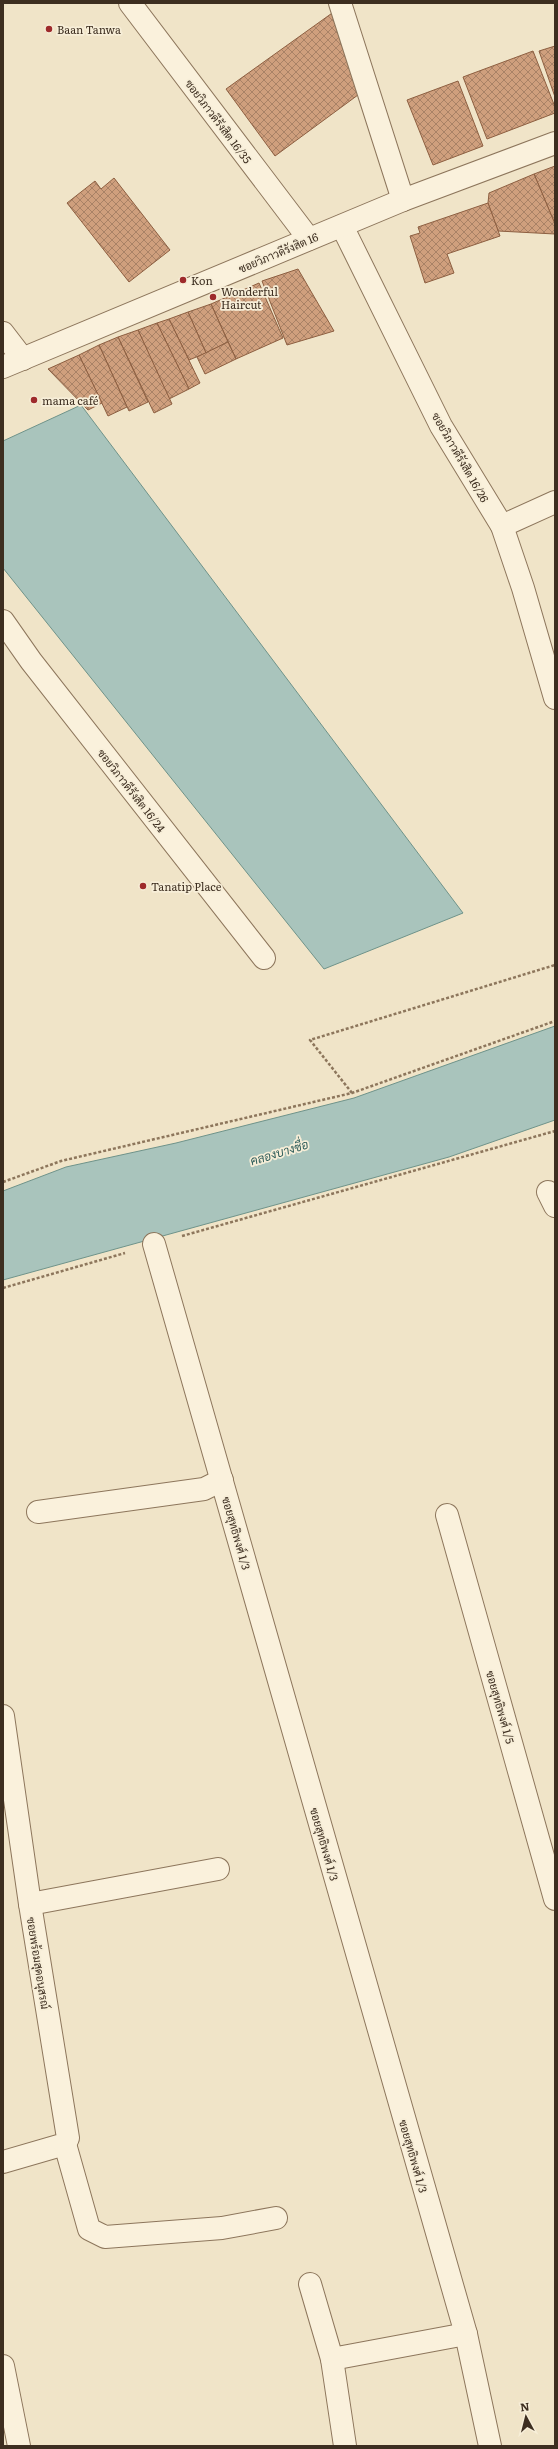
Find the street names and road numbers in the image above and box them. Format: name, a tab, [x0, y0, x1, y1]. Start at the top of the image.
street label: ซอยวิภาวดีรังสิต 16/35	[182, 76, 256, 167]
street label: ซอยวิภาวดีรังสิต 16	[236, 228, 321, 276]
street label: ซอยวิภาวดีรังสิต 16/26	[429, 409, 493, 505]
street label: ซอยวิภาวดีรังสิต 16/24	[94, 745, 170, 835]
street label: ซอยสุทธิพงศ์ 1/3	[217, 1494, 255, 1572]
street label: ซอยสุทธิพงศ์ 1/5	[481, 1668, 519, 1746]
street label: ซอยสุทธิพงศ์ 1/3	[305, 1805, 343, 1883]
street label: ซอยพร้อมสุดอนุสรณ์	[22, 1916, 54, 2011]
street label: ซอยสุทธิพงศ์ 1/3	[394, 2117, 432, 2195]

